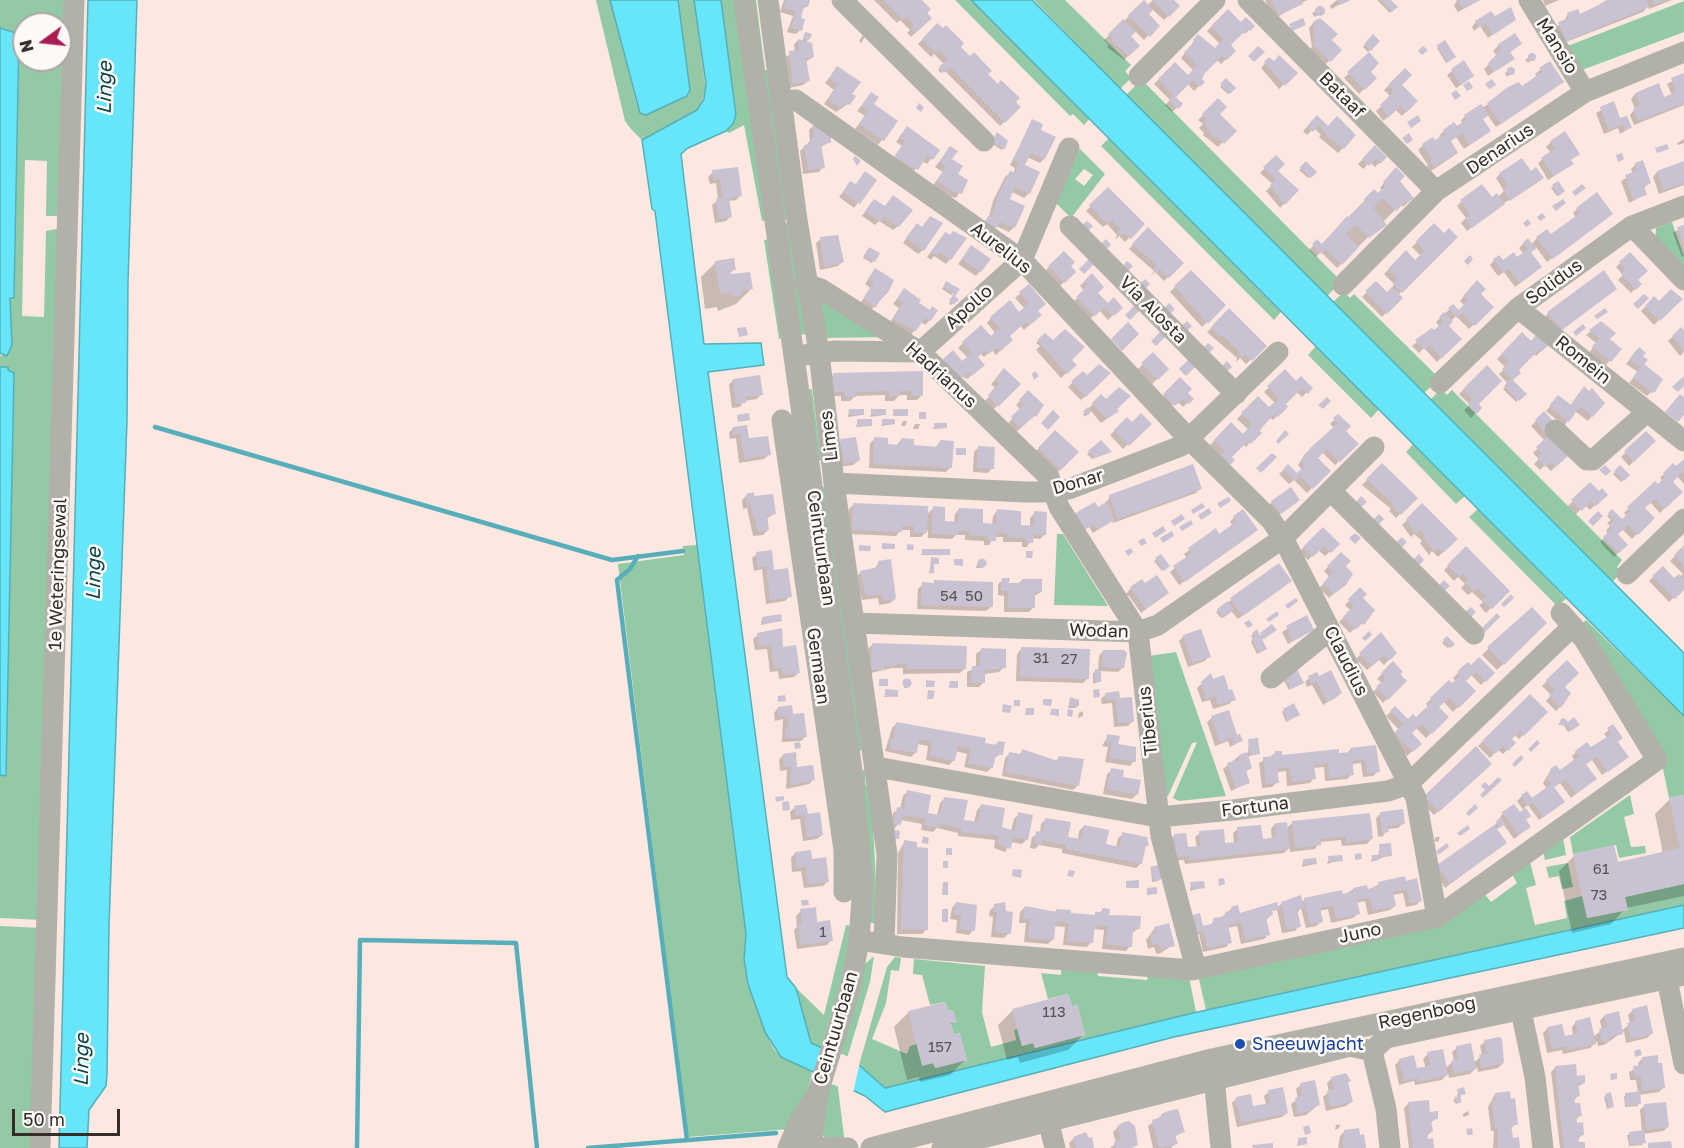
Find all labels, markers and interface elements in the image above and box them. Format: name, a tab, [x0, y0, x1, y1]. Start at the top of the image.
north arrow	[12, 12, 72, 72]
street label: Mansio	[1531, 14, 1583, 78]
text: N	[15, 38, 38, 55]
water label: Linge	[93, 61, 117, 115]
street label: Bataaf	[1315, 68, 1369, 122]
street label: Denarius	[1462, 119, 1538, 179]
street label: Aurelius	[966, 218, 1036, 278]
street label: Solidus	[1522, 254, 1586, 310]
street label: Via Alosta	[1115, 272, 1191, 348]
street label: Apollo	[941, 280, 997, 334]
street label: Romein	[1551, 331, 1615, 389]
street label: Hadrianus	[901, 337, 981, 413]
street label: Limes	[815, 409, 843, 463]
street label: Donar	[1050, 464, 1106, 500]
street label: Ceintuurbaan	[802, 489, 840, 607]
street label: 1e Weteringsewal	[45, 498, 71, 650]
water label: Linge	[82, 547, 106, 601]
house number: 54	[940, 587, 958, 605]
house number: 50	[965, 587, 983, 605]
street label: Wodan	[1069, 619, 1129, 643]
street label: Claudius	[1319, 623, 1373, 699]
street label: Germaan	[802, 626, 834, 706]
house number: 31	[1033, 649, 1049, 667]
house number: 27	[1061, 650, 1077, 668]
street label: Tiberius	[1134, 685, 1162, 757]
street label: Fortuna	[1220, 792, 1290, 822]
house number: 61	[1593, 860, 1609, 878]
house number: 73	[1591, 886, 1607, 904]
street label: Juno	[1337, 918, 1383, 948]
house number: 1	[819, 923, 827, 941]
street label: Ceintuurbaan	[810, 969, 862, 1087]
street label: Regenboog	[1376, 992, 1478, 1034]
house number: 113	[1042, 1003, 1066, 1021]
water label: Linge	[70, 1033, 94, 1087]
place label: Sneeuwjacht	[1252, 1033, 1364, 1055]
marker: Sneeuwjacht	[1233, 1037, 1247, 1051]
house number: 157	[928, 1038, 952, 1056]
scale bar	[15, 1097, 123, 1135]
text: 50 m	[23, 1108, 65, 1130]

